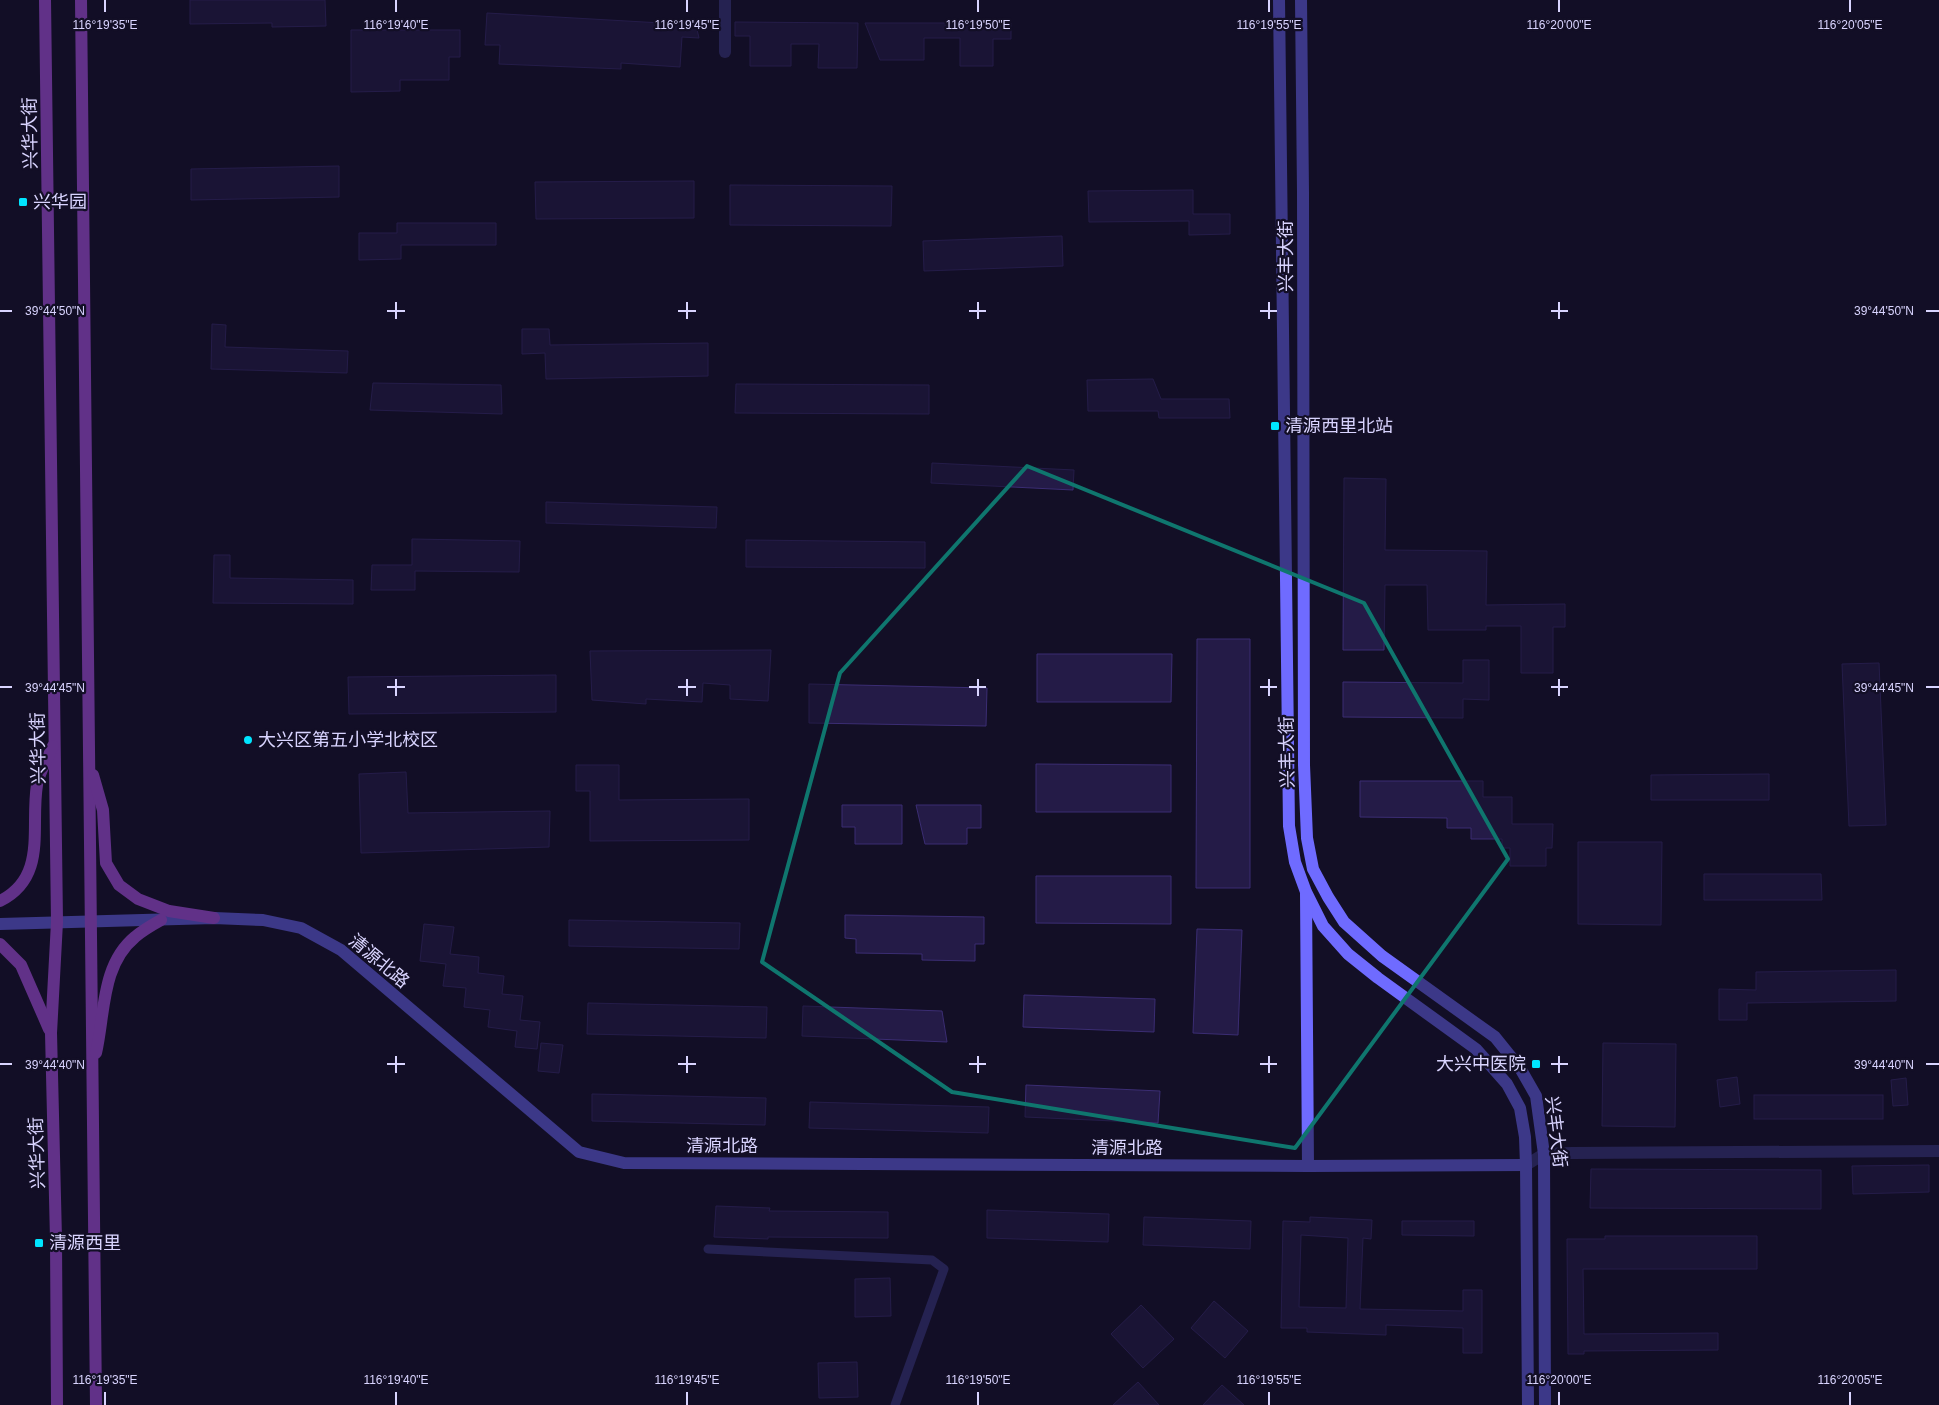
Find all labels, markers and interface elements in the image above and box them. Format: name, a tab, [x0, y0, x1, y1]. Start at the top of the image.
text: 116°19'35"E	[72, 18, 138, 32]
text: 116°19'40"E	[363, 18, 429, 32]
text: 116°19'45"E	[654, 18, 720, 32]
text: 116°19'50"E	[945, 18, 1011, 32]
text: 116°19'55"E	[1236, 18, 1302, 32]
text: 116°20'00"E	[1526, 18, 1592, 32]
text: 116°20'05"E	[1817, 18, 1883, 32]
street label: 兴华大街	[19, 97, 41, 169]
place label: 兴华园	[33, 192, 87, 212]
marker: 兴华园	[17, 196, 29, 208]
street label: 兴丰大街	[1276, 220, 1296, 292]
text: 39°44'50"N	[25, 304, 85, 318]
text: 39°44'50"N	[1854, 304, 1914, 318]
place label: 清源西里北站	[1285, 416, 1393, 436]
marker: 清源西里北站	[1269, 420, 1281, 432]
text: 39°44'45"N	[25, 681, 85, 695]
text: 39°44'45"N	[1854, 681, 1914, 695]
street label: 兴华大街	[27, 712, 49, 784]
street label: 兴丰大街	[1276, 716, 1298, 788]
place label: 大兴区第五小学北校区	[258, 730, 438, 750]
marker: 大兴区第五小学北校区	[242, 734, 254, 746]
street label: 清源北路	[345, 930, 413, 992]
place label: 大兴中医院	[1436, 1054, 1526, 1074]
text: 39°44'40"N	[25, 1058, 85, 1072]
marker: 大兴中医院	[1530, 1058, 1542, 1070]
text: 39°44'40"N	[1854, 1058, 1914, 1072]
street label: 兴丰大街	[1542, 1095, 1570, 1169]
street label: 兴华大街	[26, 1117, 48, 1189]
street label: 清源北路	[686, 1136, 758, 1156]
street label: 清源北路	[1091, 1138, 1163, 1158]
place label: 清源西里	[49, 1233, 121, 1253]
marker: 清源西里	[33, 1237, 45, 1249]
text: 116°19'35"E	[72, 1373, 138, 1387]
text: 116°19'40"E	[363, 1373, 429, 1387]
text: 116°19'45"E	[654, 1373, 720, 1387]
text: 116°19'50"E	[945, 1373, 1011, 1387]
text: 116°19'55"E	[1236, 1373, 1302, 1387]
text: 116°20'00"E	[1526, 1373, 1592, 1387]
text: 116°20'05"E	[1817, 1373, 1883, 1387]

